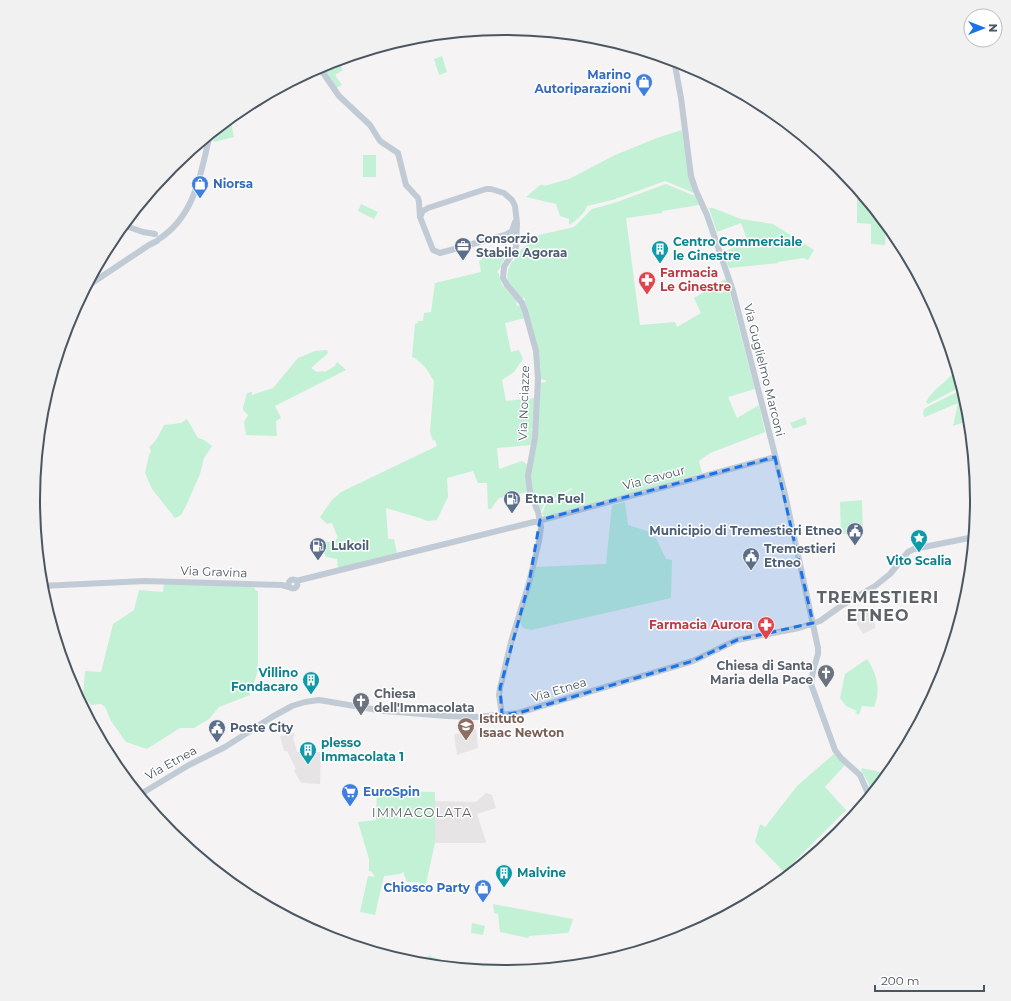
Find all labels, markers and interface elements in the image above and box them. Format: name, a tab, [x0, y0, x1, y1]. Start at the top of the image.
north arrow	[963, 8, 1003, 48]
text: N	[986, 24, 1000, 32]
place label: Marino Autoriparazioni	[533, 67, 631, 96]
shop icon: Marino Autoriparazioni	[634, 72, 654, 97]
shop icon: Niorsa	[190, 174, 210, 199]
place label: Niorsa	[213, 176, 253, 191]
place label: Consorzio Stabile Agoraa	[476, 231, 567, 260]
place label: Centro Commerciale le Ginestre	[673, 234, 803, 263]
office icon: Consorzio Stabile Agoraa	[453, 236, 473, 261]
building icon: Centro Commerciale le Ginestre	[650, 239, 670, 264]
place label: Farmacia Le Ginestre	[660, 265, 732, 294]
pharmacy icon: Farmacia Le Ginestre	[637, 270, 657, 295]
street label: Via Guglielmo Marconi	[741, 302, 788, 438]
street label: Via Nociazze	[515, 365, 532, 441]
street label: Via Cavour	[621, 462, 687, 493]
fuel station icon: Etna Fuel	[502, 489, 522, 514]
place label: Etna Fuel	[525, 491, 584, 506]
public building icon: Municipio di Tremestieri Etneo	[845, 521, 865, 546]
place label: Municipio di Tremestieri Etneo	[649, 523, 842, 538]
place icon: Vito Scalia	[909, 528, 929, 553]
fuel station icon: Lukoil	[308, 536, 328, 561]
place label: Lukoil	[331, 538, 369, 553]
place label: Tremestieri Etneo	[764, 541, 836, 570]
public building icon: Tremestieri Etneo	[741, 546, 761, 571]
place label: Vito Scalia	[885, 553, 952, 568]
street label: Via Gravina	[180, 563, 248, 580]
district label: TREMESTIERI ETNEO	[817, 588, 939, 625]
pharmacy icon: Farmacia Aurora	[756, 615, 776, 640]
place label: Farmacia Aurora	[649, 617, 753, 632]
place label: Chiesa di Santa Maria della Pace	[710, 658, 813, 687]
church icon: Chiesa di Santa Maria della Pace	[816, 663, 836, 688]
place label: Villino Fondacaro	[231, 665, 298, 694]
building icon: Villino Fondacaro	[301, 670, 321, 695]
street label: Via Etnea	[530, 674, 588, 705]
place label: Chiesa dell'Immacolata	[374, 686, 475, 715]
church icon: Chiesa dell'Immacolata	[351, 691, 371, 716]
place label: Istituto Isaac Newton	[479, 711, 564, 740]
school or university icon: Istituto Isaac Newton	[456, 716, 476, 741]
public building icon: Poste City	[207, 718, 227, 743]
place label: Poste City	[230, 720, 294, 735]
place label: plesso Immacolata 1	[321, 735, 404, 764]
building icon: plesso Immacolata 1	[298, 740, 318, 765]
street label: Via Etnea	[142, 742, 199, 783]
supermarket icon: EuroSpin	[340, 782, 360, 807]
place label: EuroSpin	[363, 784, 420, 799]
district label: IMMACOLATA	[372, 804, 472, 820]
building icon: Malvine	[494, 863, 514, 888]
place label: Malvine	[517, 865, 567, 880]
shop icon: Chiosco Party	[473, 878, 493, 903]
place label: Chiosco Party	[383, 880, 471, 895]
scale bar	[875, 967, 984, 993]
text: 200 m	[881, 973, 920, 988]

